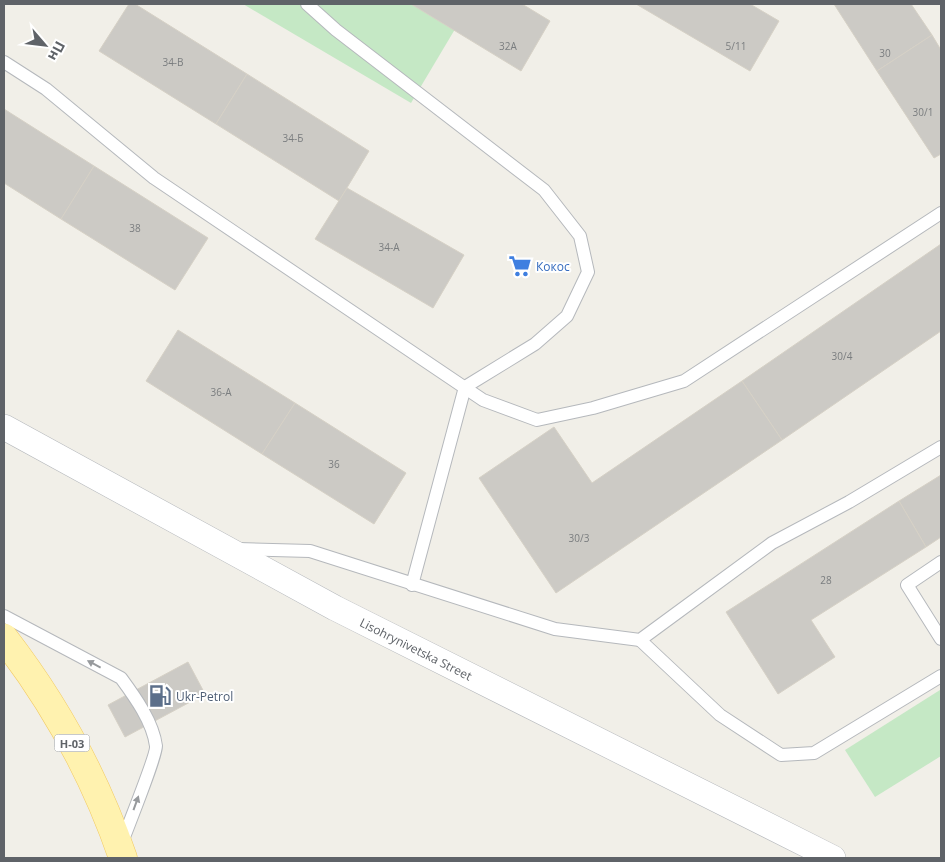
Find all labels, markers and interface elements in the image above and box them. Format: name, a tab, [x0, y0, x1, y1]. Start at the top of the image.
north arrow	[20, 20, 70, 70]
text: Пн	[44, 38, 70, 64]
house number: 32А	[499, 39, 518, 53]
house number: 5/11	[726, 39, 746, 53]
house number: 30	[879, 46, 891, 60]
house number: 34-В	[162, 55, 184, 69]
house number: 30/1	[913, 105, 933, 119]
house number: 34-Б	[283, 131, 303, 145]
house number: 38	[129, 221, 141, 235]
house number: 34-А	[379, 240, 400, 254]
supermarket icon: Кокос	[507, 253, 533, 279]
place label: Кокос	[536, 258, 570, 275]
house number: 30/4	[832, 349, 853, 363]
house number: 36-А	[211, 385, 232, 399]
house number: 36	[328, 457, 340, 471]
house number: 30/3	[569, 531, 590, 545]
house number: 28	[820, 573, 832, 587]
street label: Lisohrynivetska Street	[357, 613, 475, 684]
one-way arrow	[87, 659, 101, 668]
fuel station icon: Ukr-Petrol	[147, 683, 173, 709]
place label: Ukr-Petrol	[176, 688, 233, 705]
road number: Н-03	[54, 734, 90, 751]
one-way arrow	[132, 795, 140, 810]

